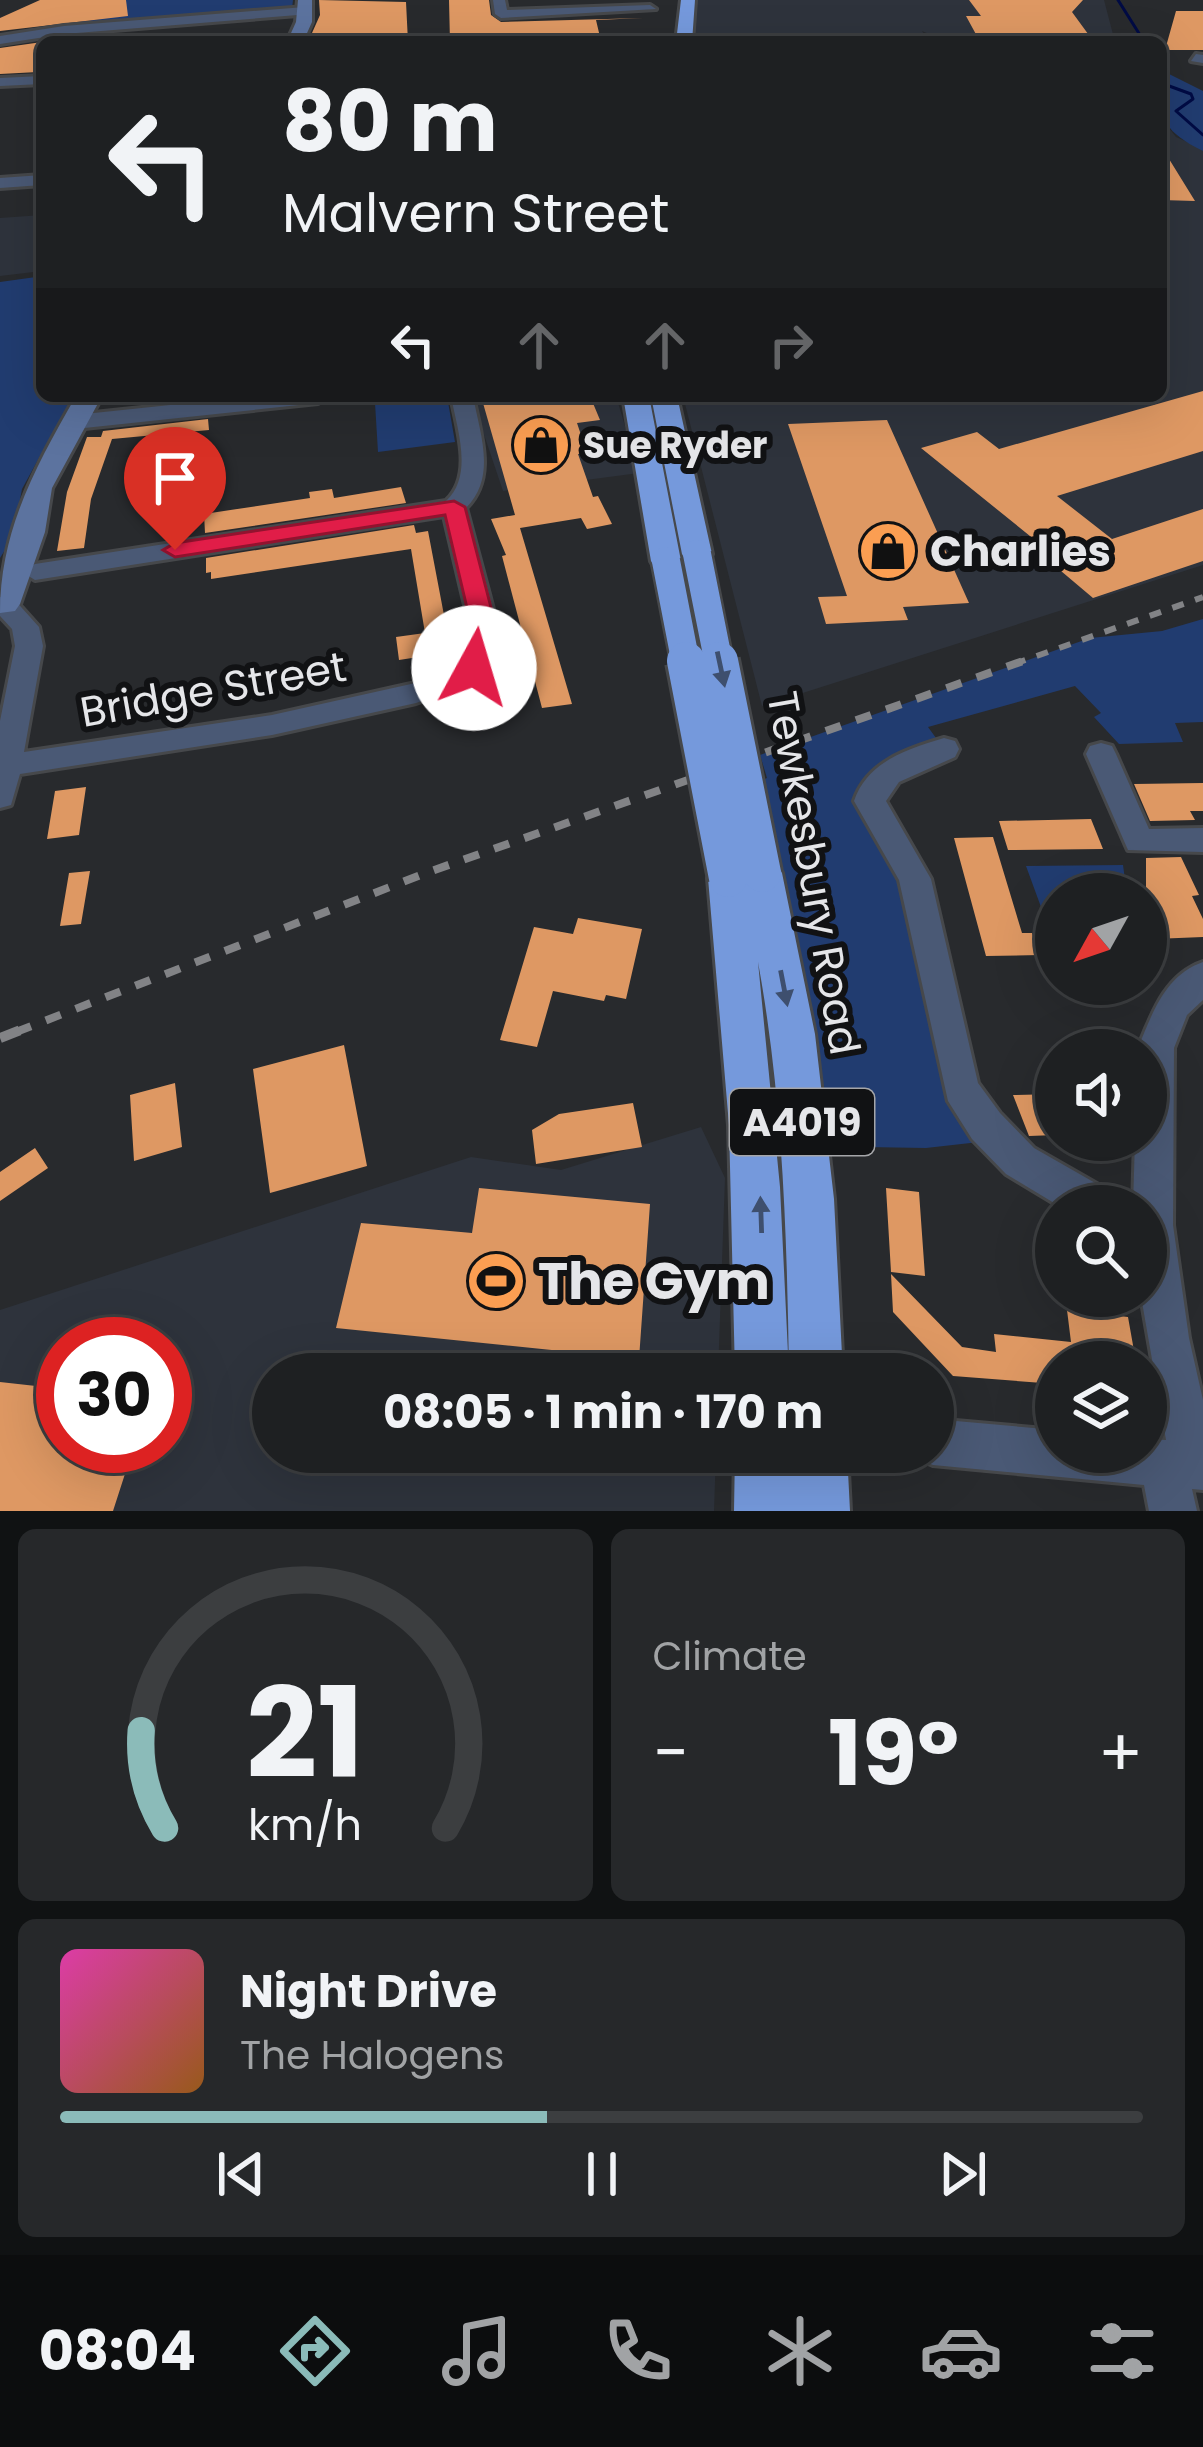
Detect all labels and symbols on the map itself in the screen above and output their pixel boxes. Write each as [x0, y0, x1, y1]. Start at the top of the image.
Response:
shop icon: Sue Ryder [510, 414, 572, 476]
place label: Sue Ryder [583, 420, 767, 471]
pin [124, 427, 226, 550]
shop icon: Charlies [857, 520, 919, 582]
place label: Charlies [930, 522, 1111, 581]
position arrow [411, 605, 537, 731]
street label: Bridge Street [76, 637, 351, 742]
one-way arrow [712, 650, 731, 688]
street label: Tewkesbury Road [753, 687, 874, 1059]
north arrow [1035, 873, 1167, 1005]
one-way arrow [775, 970, 794, 1007]
road number: A4019 [730, 1089, 874, 1155]
one-way arrow [751, 1195, 770, 1233]
place label: The Gym [538, 1245, 770, 1317]
sports icon: The Gym [465, 1250, 527, 1312]
speed limit sign: 30 [36, 1317, 192, 1473]

